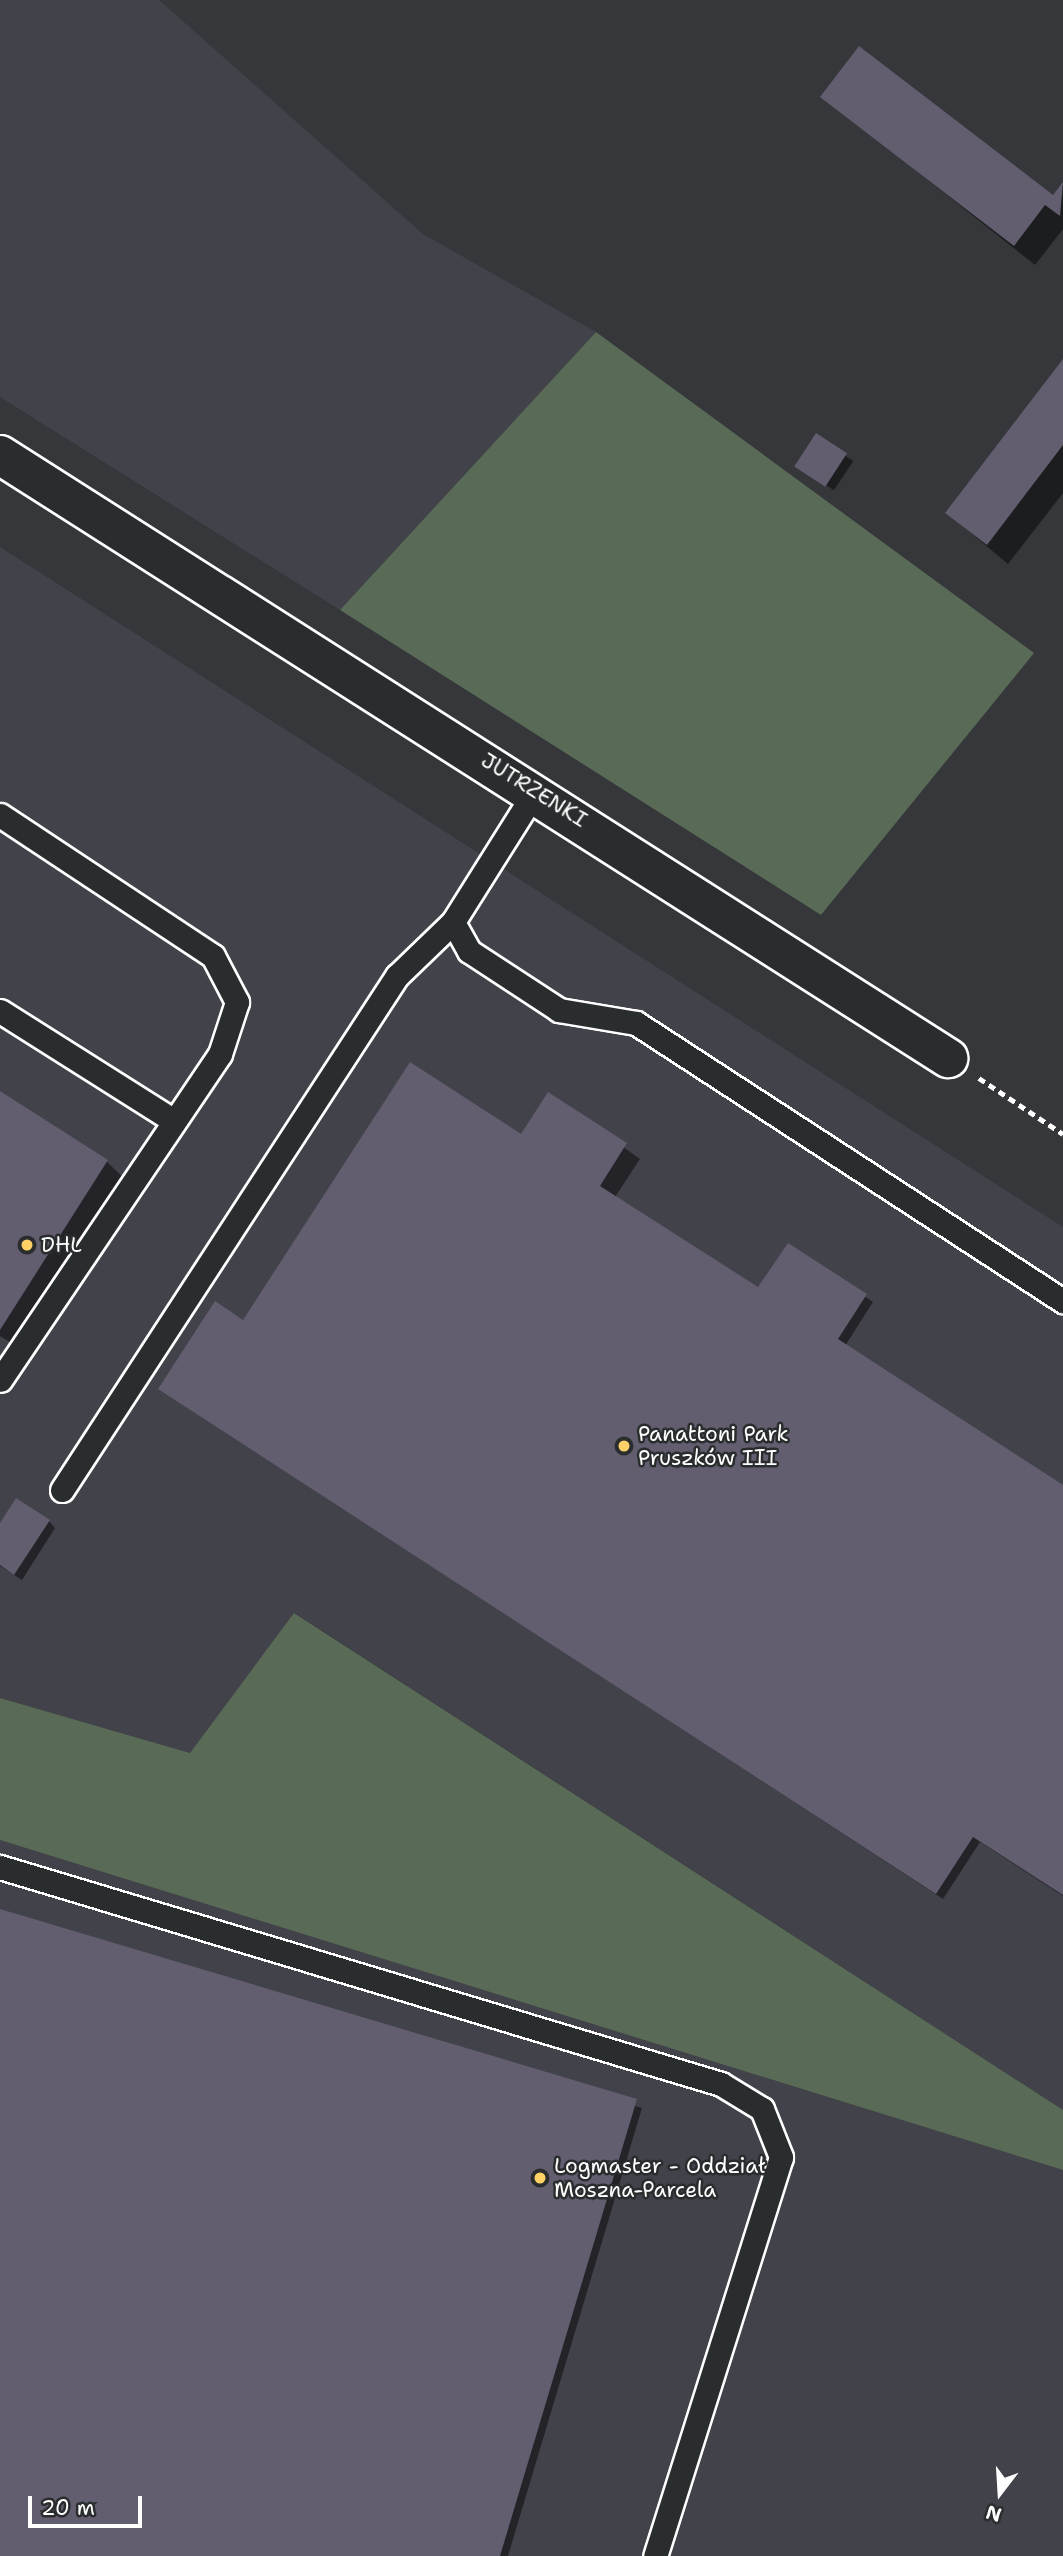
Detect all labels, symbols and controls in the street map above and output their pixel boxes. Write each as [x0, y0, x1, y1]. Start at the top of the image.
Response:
street label: JUTRZENKI [476, 748, 592, 832]
place label: DHL [41, 1232, 82, 1258]
marker: DHL [19, 1237, 35, 1253]
place label: Panattoni Park Pruszków III [638, 1421, 789, 1471]
marker: Panattoni Park Pruszków III [616, 1438, 632, 1454]
place label: Logmaster - Oddział Moszna-Parcela [554, 2153, 766, 2203]
marker: Logmaster - Oddział Moszna-Parcela [532, 2170, 548, 2186]
north arrow [965, 2458, 1035, 2528]
scale bar [32, 2482, 145, 2526]
text: 20 m [41, 2494, 95, 2522]
text: N [983, 2499, 1005, 2528]

